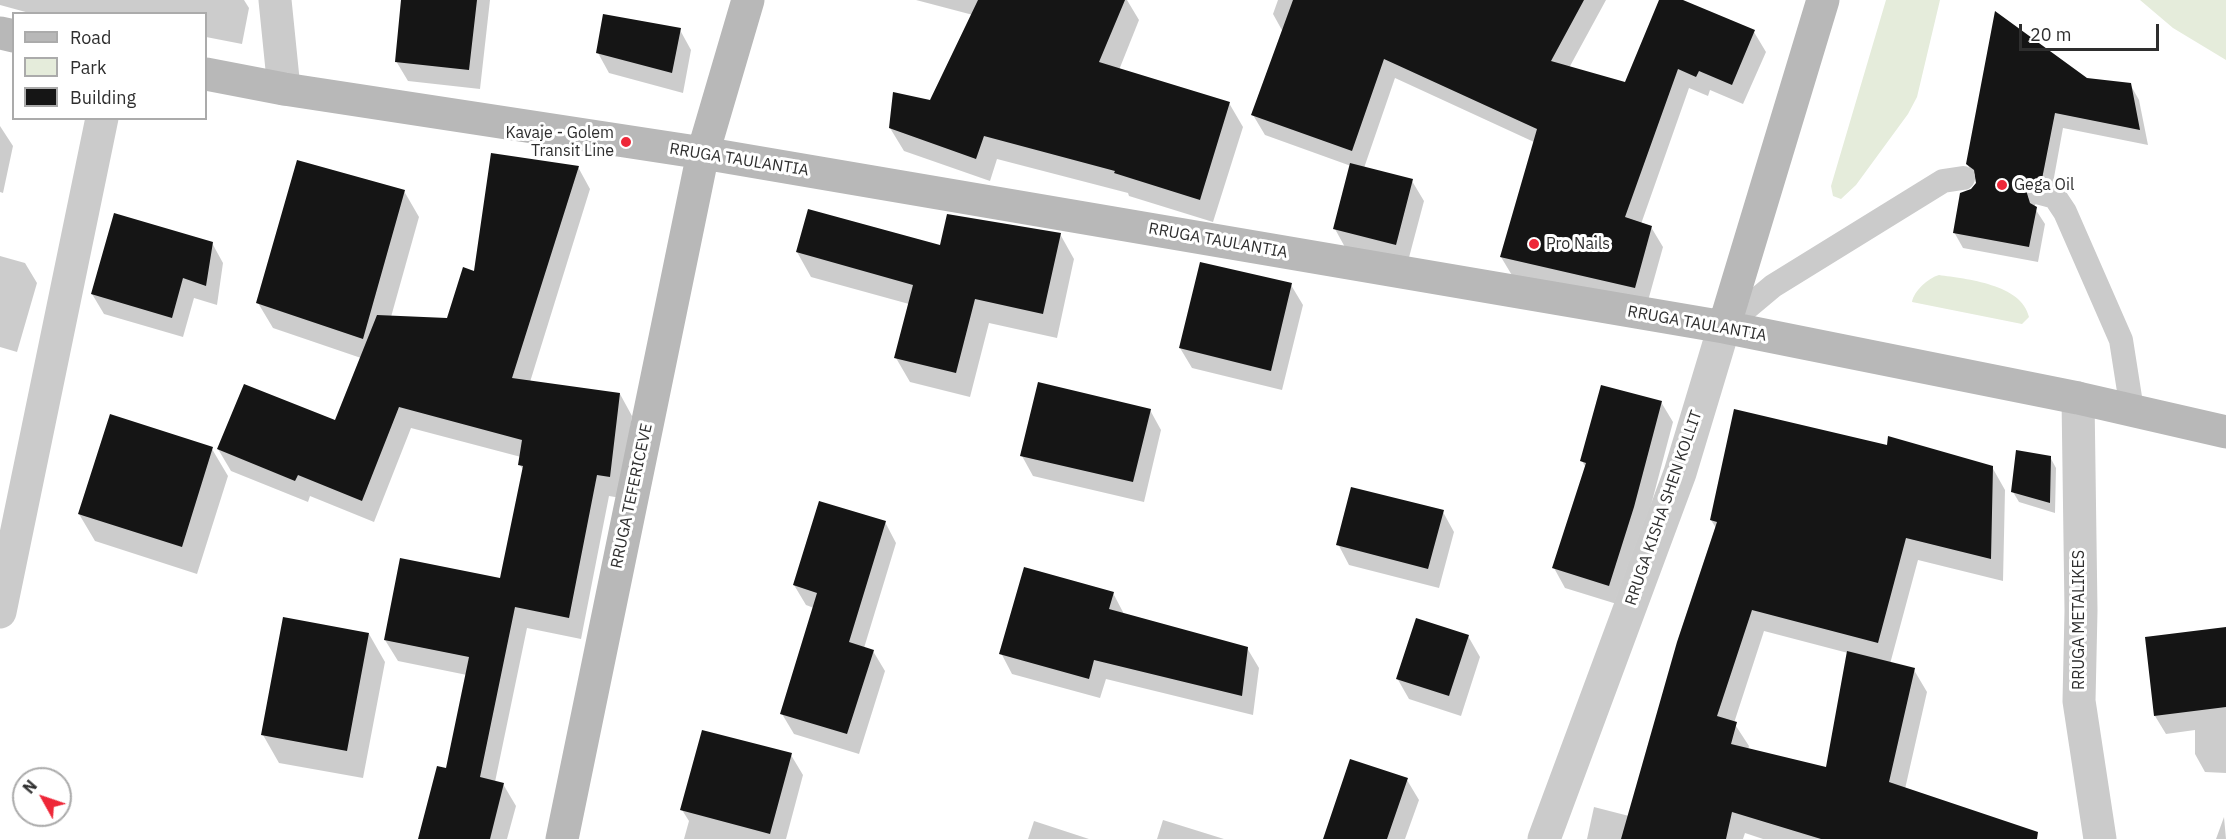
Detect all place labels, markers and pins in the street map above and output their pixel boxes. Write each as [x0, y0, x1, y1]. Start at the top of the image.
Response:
place label: Kavaje - Golem Transit Line [506, 123, 614, 161]
marker: Kavaje - Golem Transit Line [619, 135, 633, 149]
place label: Gega Oil [2014, 175, 2074, 195]
marker: Gega Oil [1995, 178, 2009, 192]
place label: Pro Nails [1546, 234, 1610, 254]
marker: Pro Nails [1527, 237, 1541, 251]

